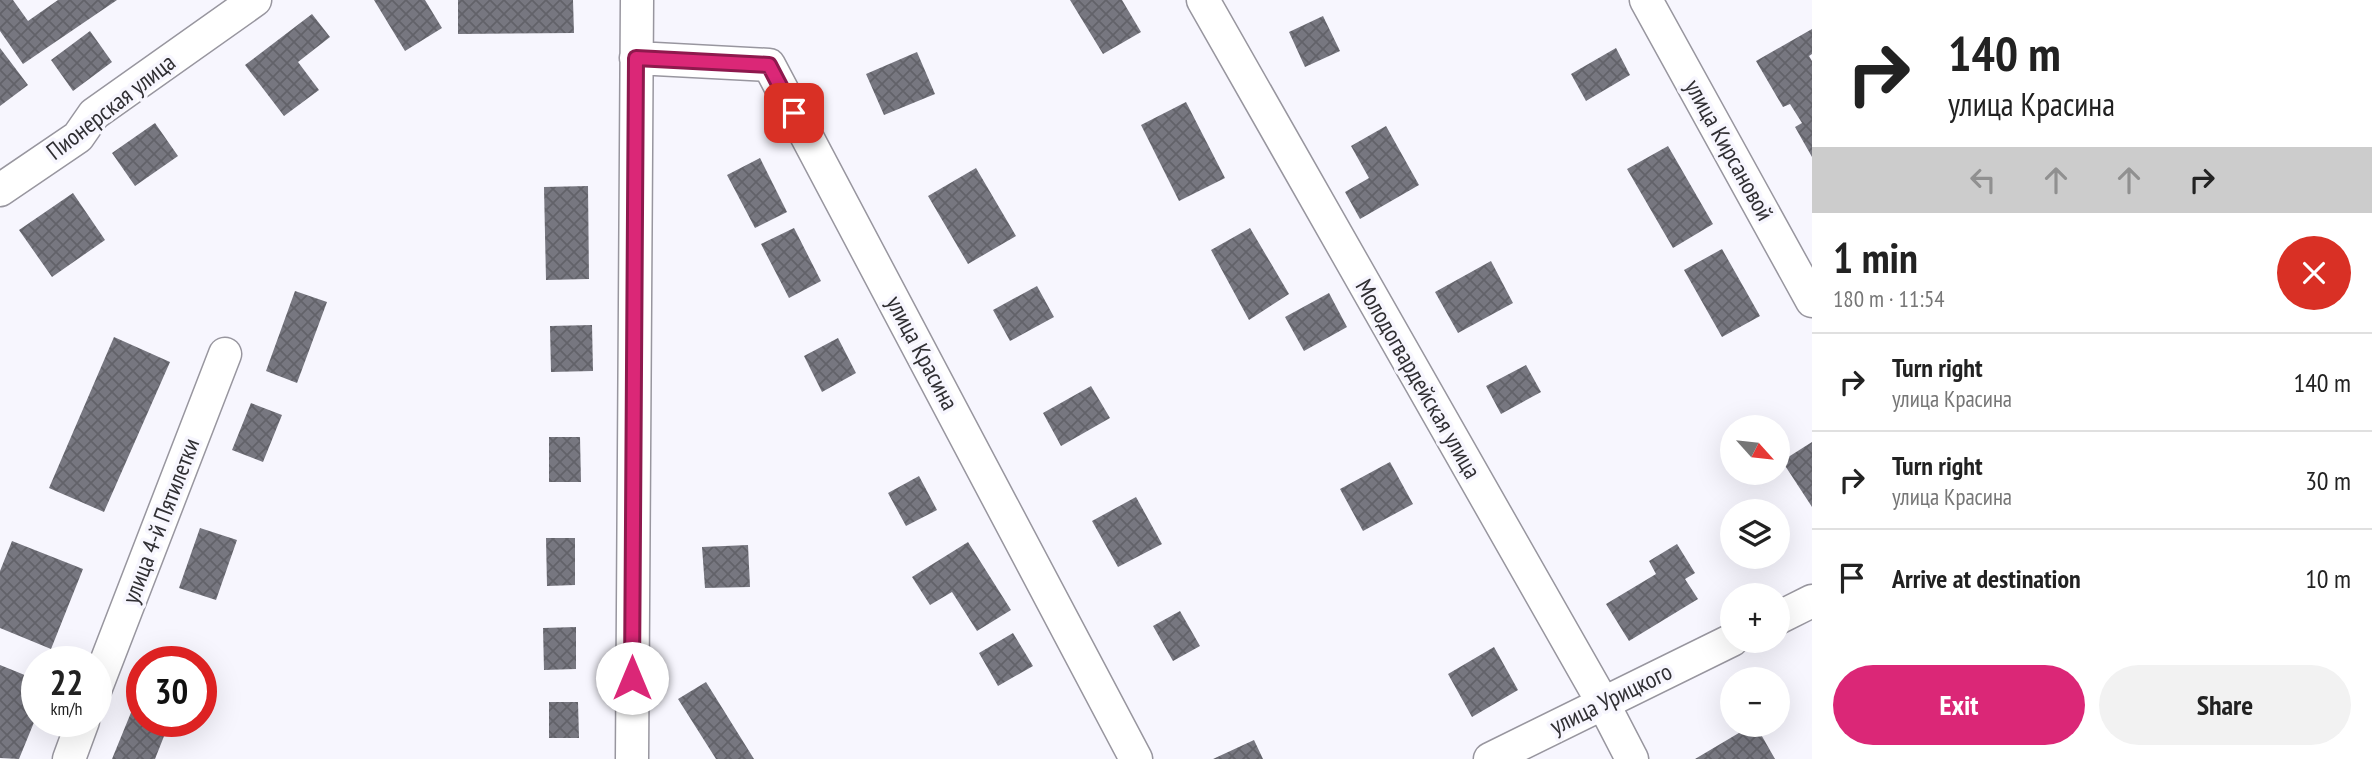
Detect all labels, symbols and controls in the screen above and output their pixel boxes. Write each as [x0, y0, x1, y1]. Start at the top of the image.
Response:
text: 140 m [1948, 21, 2061, 85]
icon: right [1833, 28, 1924, 119]
street label: Пионерская улица [40, 47, 181, 167]
street label: улица Кирсановой [1678, 74, 1781, 226]
pin [764, 83, 824, 143]
text: улица Красина [1948, 83, 2115, 125]
icon: arrive [775, 94, 813, 132]
icon: left [1964, 161, 2002, 199]
icon: ahead [2037, 161, 2075, 199]
icon: ahead [2110, 161, 2148, 199]
icon: right [2183, 161, 2221, 199]
text: 1 min [1833, 230, 1918, 285]
button: close [2277, 236, 2351, 310]
street label: Молодогвардейская улица [1349, 273, 1488, 484]
text: 180 m · 11:54 [1833, 284, 1945, 313]
street label: улица Красина [879, 290, 966, 415]
text: Turn right [1892, 351, 1983, 384]
icon: right [1833, 363, 1871, 401]
text: 140 m [2293, 366, 2351, 399]
text: улица Красина [1892, 384, 2012, 413]
north arrow [1720, 415, 1790, 485]
map controls [1720, 415, 1790, 737]
street label: улица 4-й Пятилетки [115, 434, 206, 608]
text: Turn right [1892, 449, 1983, 482]
icon: right [1833, 461, 1871, 499]
text: 30 m [2305, 464, 2351, 497]
text: улица Красина [1892, 482, 2012, 511]
button: layers [1720, 499, 1790, 569]
icon: arrive [1833, 559, 1871, 597]
text: Arrive at destination [1892, 562, 2081, 595]
text: 10 m [2305, 562, 2351, 595]
button: + [1720, 583, 1790, 653]
position arrow [595, 641, 669, 715]
speed limit sign: 30 [126, 646, 217, 737]
street label: улица Урицкого [1545, 656, 1677, 741]
text: 22 [50, 659, 83, 705]
button: Exit [1833, 665, 2085, 745]
button: Share [2099, 665, 2351, 745]
button: − [1720, 667, 1790, 737]
text: km/h [51, 697, 82, 720]

